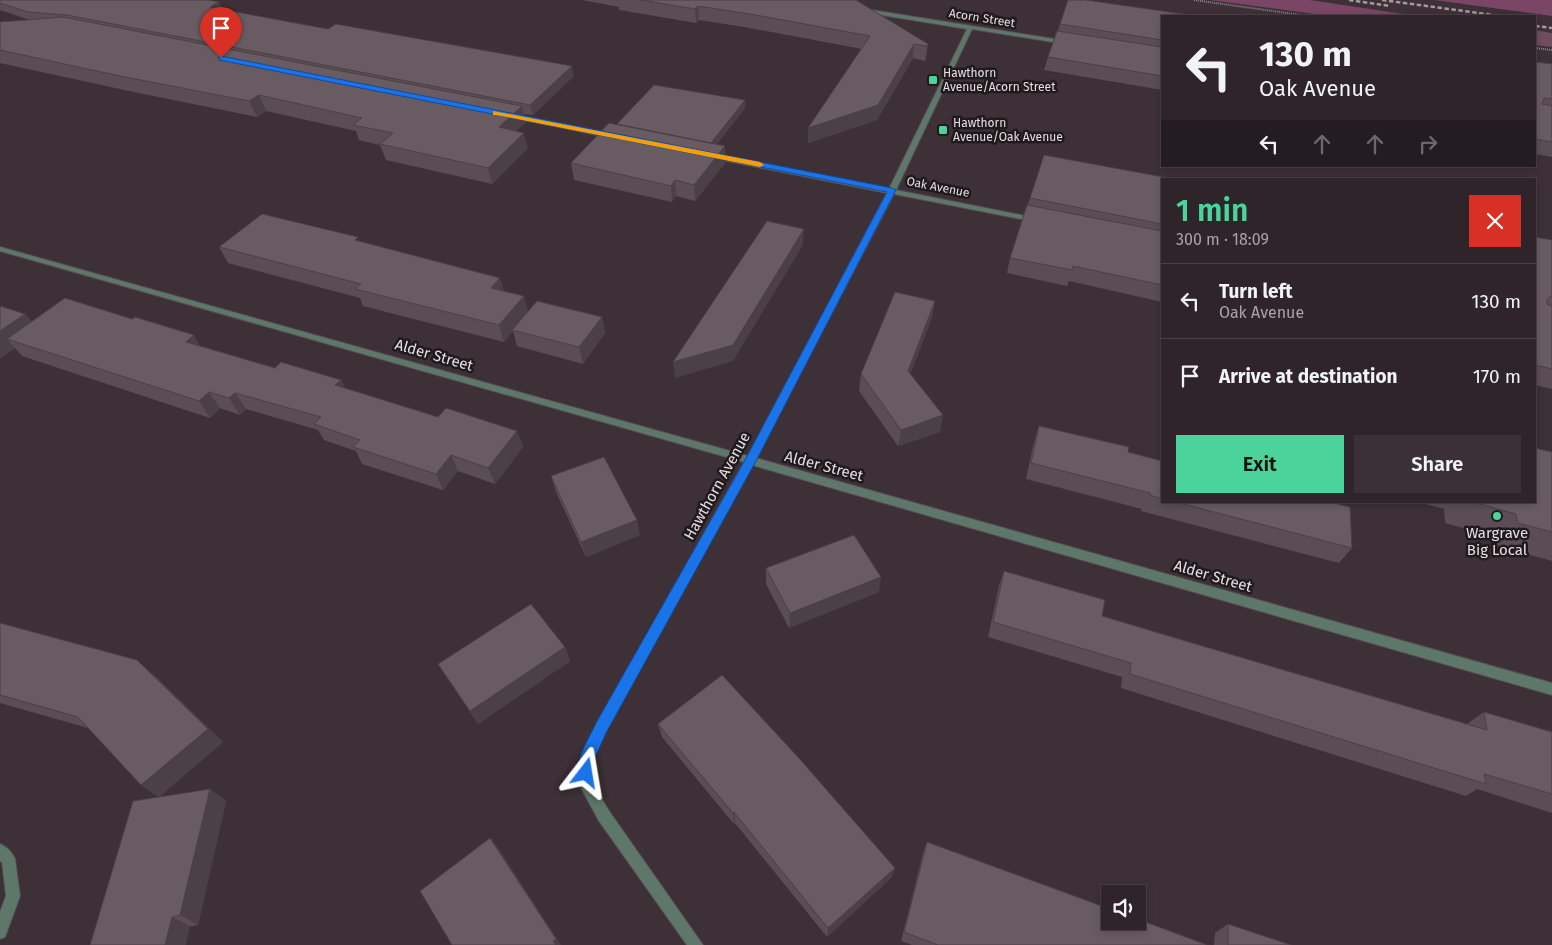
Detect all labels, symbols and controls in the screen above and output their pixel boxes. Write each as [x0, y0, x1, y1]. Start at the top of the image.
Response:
street label: Acorn Street [948, 6, 1017, 30]
pin [200, 7, 242, 58]
icon: arrive [207, 14, 235, 42]
text: 130 m [1259, 33, 1352, 75]
icon: left [1176, 35, 1241, 100]
place label: Hawthorn Avenue/Acorn Street [943, 66, 1056, 94]
marker: Hawthorn Avenue/Acorn Street [927, 74, 939, 86]
text: Oak Avenue [1259, 75, 1376, 102]
place label: Hawthorn Avenue/Oak Avenue [953, 116, 1063, 144]
marker: Hawthorn Avenue/Oak Avenue [937, 124, 949, 136]
icon: left [1255, 130, 1283, 158]
icon: ahead [1308, 130, 1336, 158]
icon: ahead [1361, 130, 1389, 158]
icon: right [1414, 130, 1442, 158]
street label: Oak Avenue [905, 174, 971, 200]
text: 1 min [1176, 193, 1248, 229]
button: close [1469, 195, 1521, 247]
text: 300 m · 18:09 [1176, 230, 1269, 249]
text: Turn left [1219, 280, 1293, 303]
icon: left [1176, 287, 1204, 315]
text: 130 m [1471, 290, 1521, 313]
text: Oak Avenue [1219, 303, 1304, 322]
street label: Alder Street [393, 335, 476, 375]
icon: arrive [1176, 362, 1204, 390]
text: Arrive at destination [1219, 365, 1398, 388]
text: 170 m [1473, 365, 1521, 388]
street label: Hawthorn Avenue [680, 429, 754, 543]
button: Exit [1176, 435, 1344, 493]
button: Share [1354, 435, 1521, 493]
street label: Alder Street [783, 447, 866, 485]
marker: Wargrave Big Local [1491, 510, 1503, 522]
place label: Wargrave Big Local [1466, 524, 1528, 559]
street label: Alder Street [1172, 556, 1255, 596]
position arrow [559, 746, 611, 798]
map controls [1101, 885, 1146, 930]
button: sound [1101, 885, 1146, 930]

